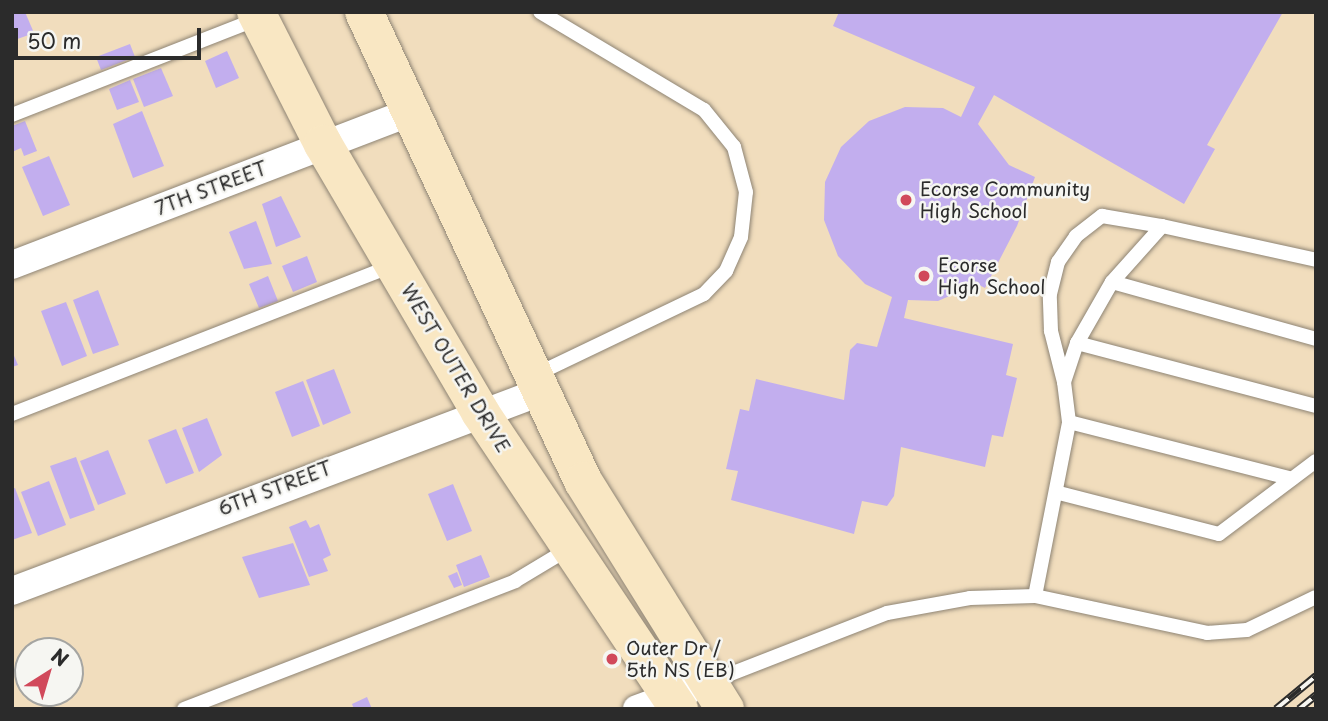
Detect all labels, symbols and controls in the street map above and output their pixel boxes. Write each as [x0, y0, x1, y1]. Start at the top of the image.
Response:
scale bar [18, 14, 205, 58]
text: 50 m [27, 24, 81, 56]
street label: 7TH STREET [151, 156, 271, 220]
place label: Ecorse Community High School [920, 178, 1091, 222]
marker: Ecorse Community High School [898, 192, 914, 208]
place label: Ecorse High School [938, 254, 1046, 298]
marker: Ecorse High School [916, 268, 932, 284]
street label: WEST OUTER DRIVE [396, 279, 516, 457]
street label: 6TH STREET [214, 456, 336, 520]
north arrow [14, 637, 84, 707]
place label: Outer Dr / 5th NS (EB) [626, 637, 736, 681]
text: N [46, 641, 75, 673]
marker: Outer Dr / 5th NS (EB) [604, 651, 620, 667]

